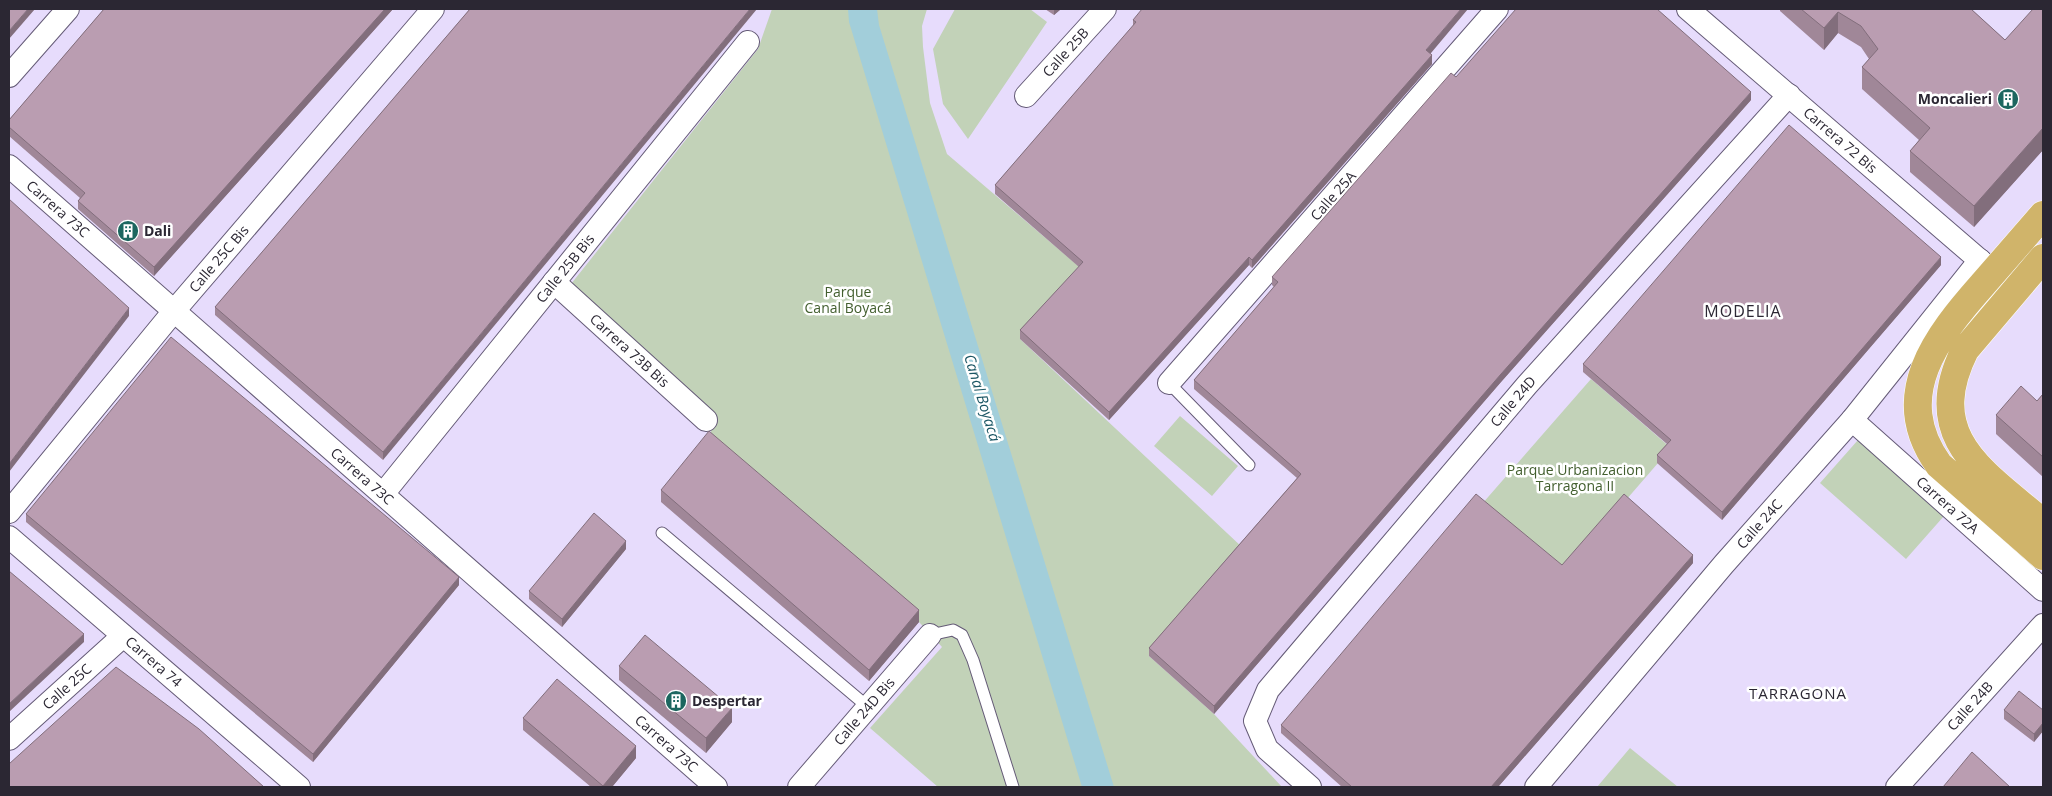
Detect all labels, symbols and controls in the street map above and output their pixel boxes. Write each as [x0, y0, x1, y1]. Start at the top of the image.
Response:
street label: Calle 25B [1038, 23, 1093, 81]
building icon: Moncalieri [1996, 87, 2020, 111]
place label: Moncalieri [1918, 89, 1992, 108]
street label: Carrera 72 Bis [1800, 103, 1882, 177]
street label: Calle 25A [1306, 166, 1360, 224]
street label: Carrera 73C [23, 176, 94, 241]
building icon: Dali [116, 219, 140, 243]
street label: Calle 25C Bis [184, 220, 253, 296]
place label: Dali [144, 221, 171, 240]
street label: Calle 25B Bis [531, 229, 599, 306]
park label: Parque Canal Boyacá [805, 282, 891, 317]
district label: MODELIA [1704, 300, 1782, 322]
street label: Carrera 73B Bis [586, 309, 674, 391]
water label: Canal Boyacá [960, 352, 1006, 444]
street label: Calle 24D [1486, 372, 1540, 431]
street label: Carrera 73C [327, 443, 398, 509]
park label: Parque Urbanizacion Tarragona II [1507, 460, 1643, 495]
street label: Carrera 72A [1912, 472, 1983, 538]
street label: Calle 24C [1732, 495, 1786, 553]
street label: Carrera 74 [122, 632, 186, 691]
street label: Calle 25C [38, 659, 95, 714]
street label: Calle 24D Bis [829, 673, 899, 749]
street label: Calle 24B [1942, 677, 1997, 734]
district label: TARRAGONA [1749, 683, 1847, 703]
building icon: Despertar [664, 689, 688, 713]
place label: Despertar [692, 691, 763, 710]
street label: Carrera 73C [631, 710, 702, 776]

